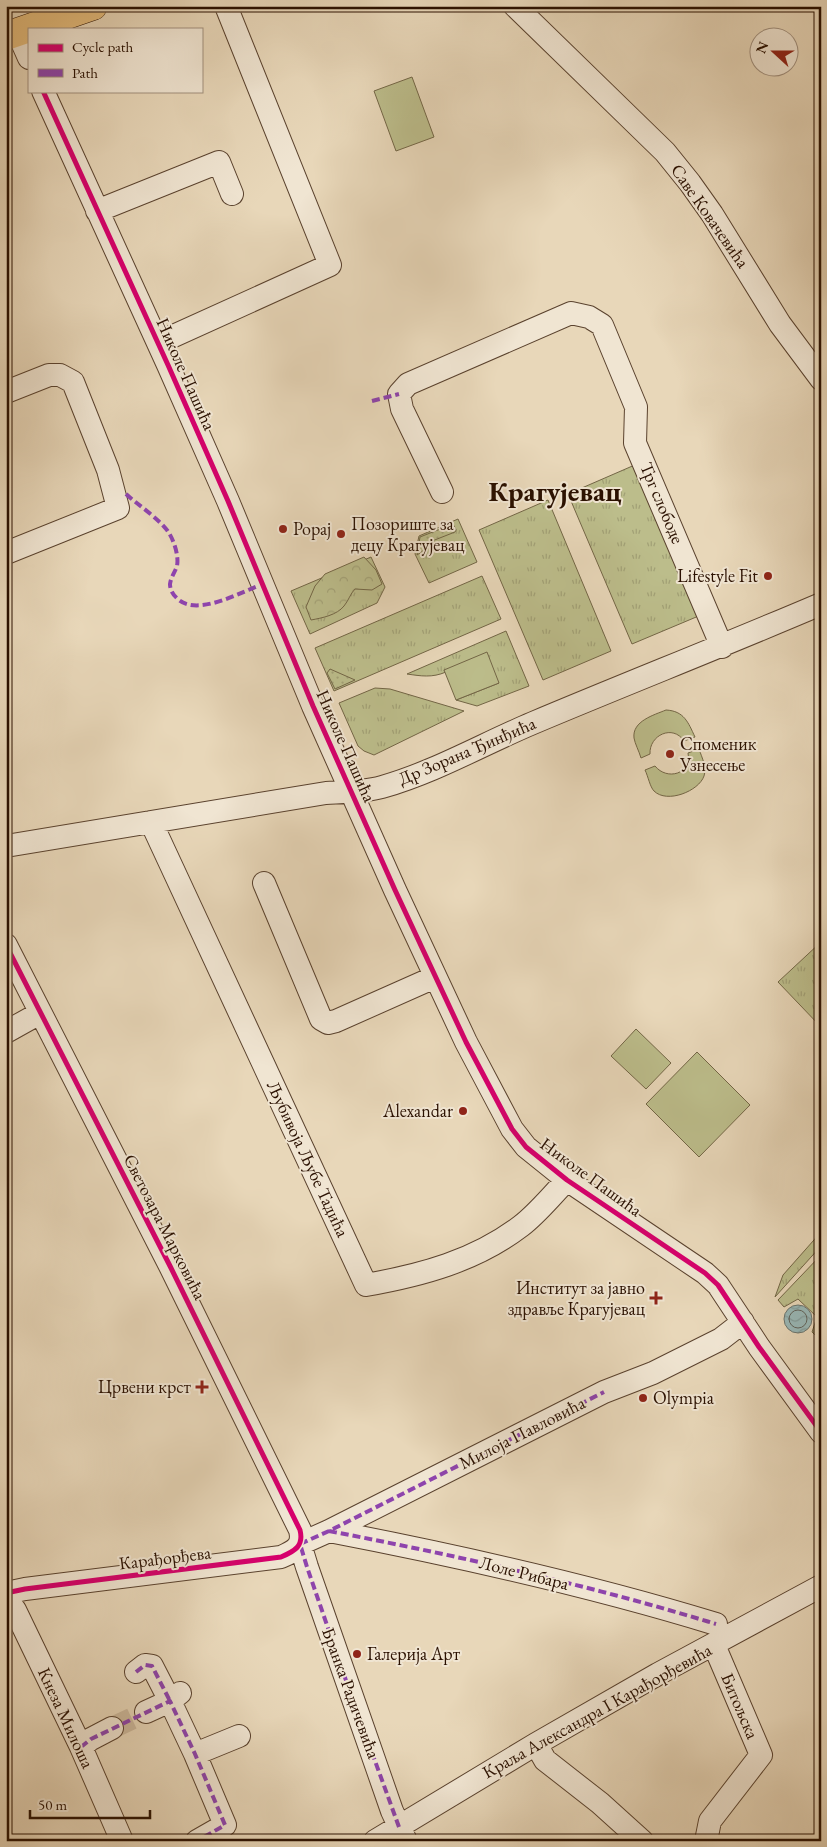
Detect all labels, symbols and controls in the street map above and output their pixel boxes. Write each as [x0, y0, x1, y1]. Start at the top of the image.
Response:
legend [28, 28, 202, 92]
north arrow [750, 28, 800, 78]
text: Cycle path [72, 37, 134, 56]
text: N [751, 38, 773, 56]
text: Path [72, 63, 98, 82]
street label: Саве Ковачевића [666, 159, 755, 273]
street label: Николе Пашића [151, 314, 222, 434]
street label: Трг слободе [635, 459, 690, 547]
district label: Крагујевац [488, 473, 622, 509]
place label: Позориште за децу Крагујевац [351, 512, 465, 556]
place label: Popaj [293, 517, 331, 540]
marker: Popaj [277, 523, 289, 535]
marker: Позориште за децу Крагујевац [335, 528, 347, 540]
place label: Lifestyle Fit [677, 564, 758, 587]
marker: Lifestyle Fit [762, 570, 774, 582]
street label: Николе Пашића [311, 686, 382, 806]
street label: Др Зорана Ђинђића [395, 711, 540, 790]
place label: Споменик Узнесење [679, 732, 757, 776]
marker: Споменик Узнесење [664, 748, 676, 760]
street label: Љубивоја Љубе Тадића [262, 1077, 355, 1241]
place label: Alexandar [382, 1099, 453, 1122]
marker: Alexandar [457, 1105, 469, 1117]
street label: Николе Пашића [536, 1132, 648, 1222]
street label: Светозара Марковића [119, 1150, 212, 1304]
place label: Институт за јавно здравље Крагујевац [507, 1276, 646, 1320]
marker: Институт за јавно здравље Крагујевац [649, 1291, 663, 1305]
place label: Црвени крст [98, 1375, 192, 1398]
marker: Црвени крст [195, 1380, 209, 1394]
place label: Olympia [653, 1386, 715, 1409]
street label: Милоја Павловића [455, 1390, 590, 1474]
marker: Olympia [637, 1392, 649, 1404]
street label: Карађорђева [118, 1540, 213, 1575]
street label: Лоле Рибара [477, 1550, 572, 1595]
street label: Бранка Радичевића [317, 1624, 386, 1762]
street label: Краља Александра I Карађорђевића [478, 1637, 716, 1783]
place label: Галерија Арт [367, 1642, 461, 1665]
marker: Галерија Арт [351, 1648, 363, 1660]
street label: Кнеза Милоша [33, 1664, 100, 1773]
street label: Битољска [716, 1669, 765, 1743]
scale bar [30, 1787, 150, 1819]
text: 50 m [38, 1795, 67, 1814]

